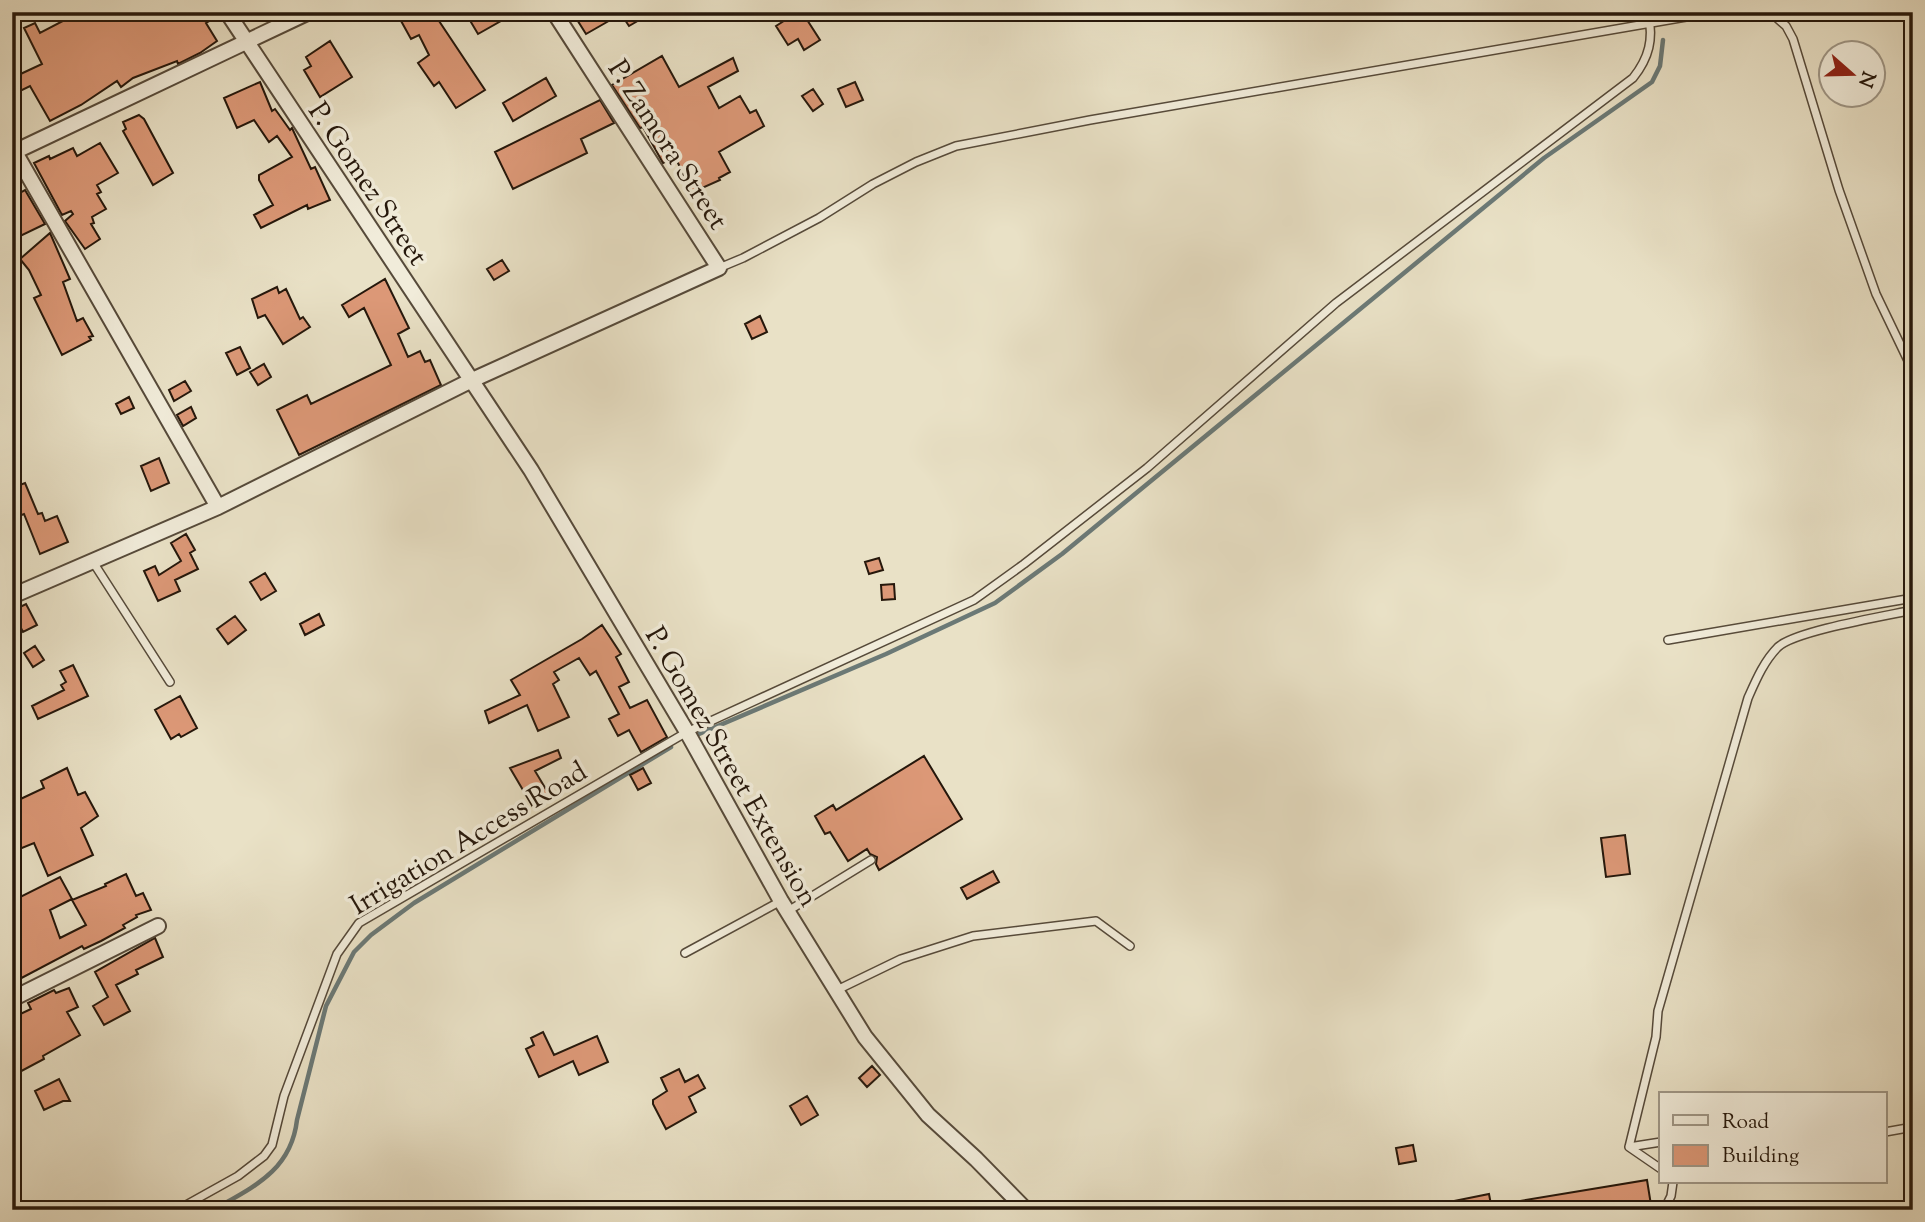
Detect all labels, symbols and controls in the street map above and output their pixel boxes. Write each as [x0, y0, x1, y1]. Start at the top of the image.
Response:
north arrow [1816, 38, 1886, 108]
street label: P. Zamora Street [597, 53, 737, 239]
text: N [1850, 67, 1881, 91]
street label: P. Gomez Street [297, 95, 436, 275]
street label: P. Gomez Street Extension [634, 620, 827, 915]
street label: Irrigation Access Road [343, 753, 596, 926]
legend [1659, 1092, 1886, 1184]
text: Road [1722, 1108, 1769, 1138]
text: Building [1722, 1142, 1799, 1172]

